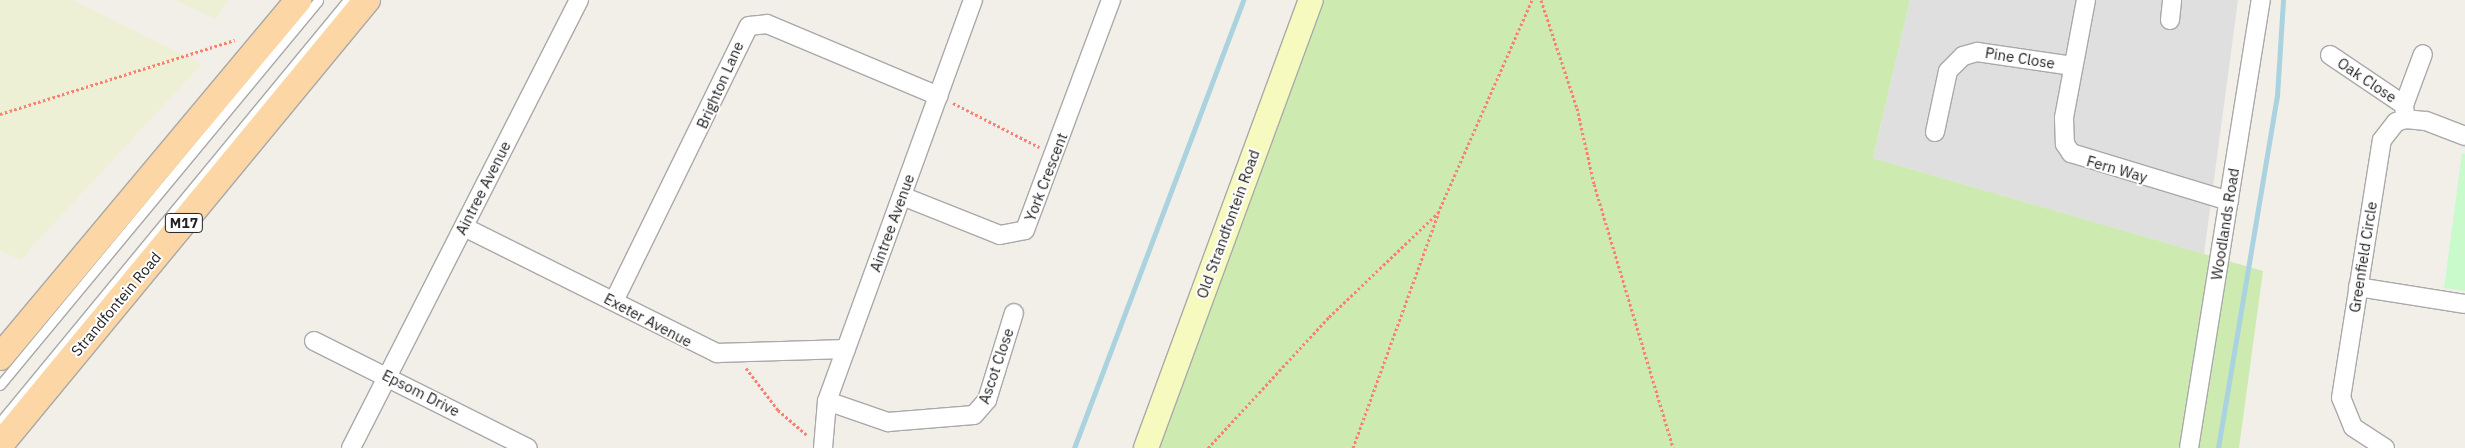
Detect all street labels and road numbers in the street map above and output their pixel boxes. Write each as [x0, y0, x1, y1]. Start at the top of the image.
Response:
street label: Brighton Lane [693, 39, 747, 131]
street label: Pine Close [1984, 44, 2056, 72]
street label: Oak Close [2334, 54, 2400, 106]
street label: York Crescent [1021, 130, 1071, 224]
street label: Aintree Avenue [452, 138, 514, 238]
street label: Old Strandfontein Road [1193, 147, 1263, 301]
street label: Fern Way [2085, 152, 2149, 186]
street label: Woodlands Road [2207, 167, 2243, 281]
street label: Aintree Avenue [866, 172, 918, 274]
street label: Greenfield Circle [2345, 200, 2381, 314]
road number: M17 [164, 212, 204, 234]
street label: Strandfontein Road [67, 248, 165, 360]
street label: Exeter Avenue [601, 289, 695, 351]
street label: Ascot Close [975, 326, 1017, 406]
street label: Epsom Drive [379, 366, 463, 420]

